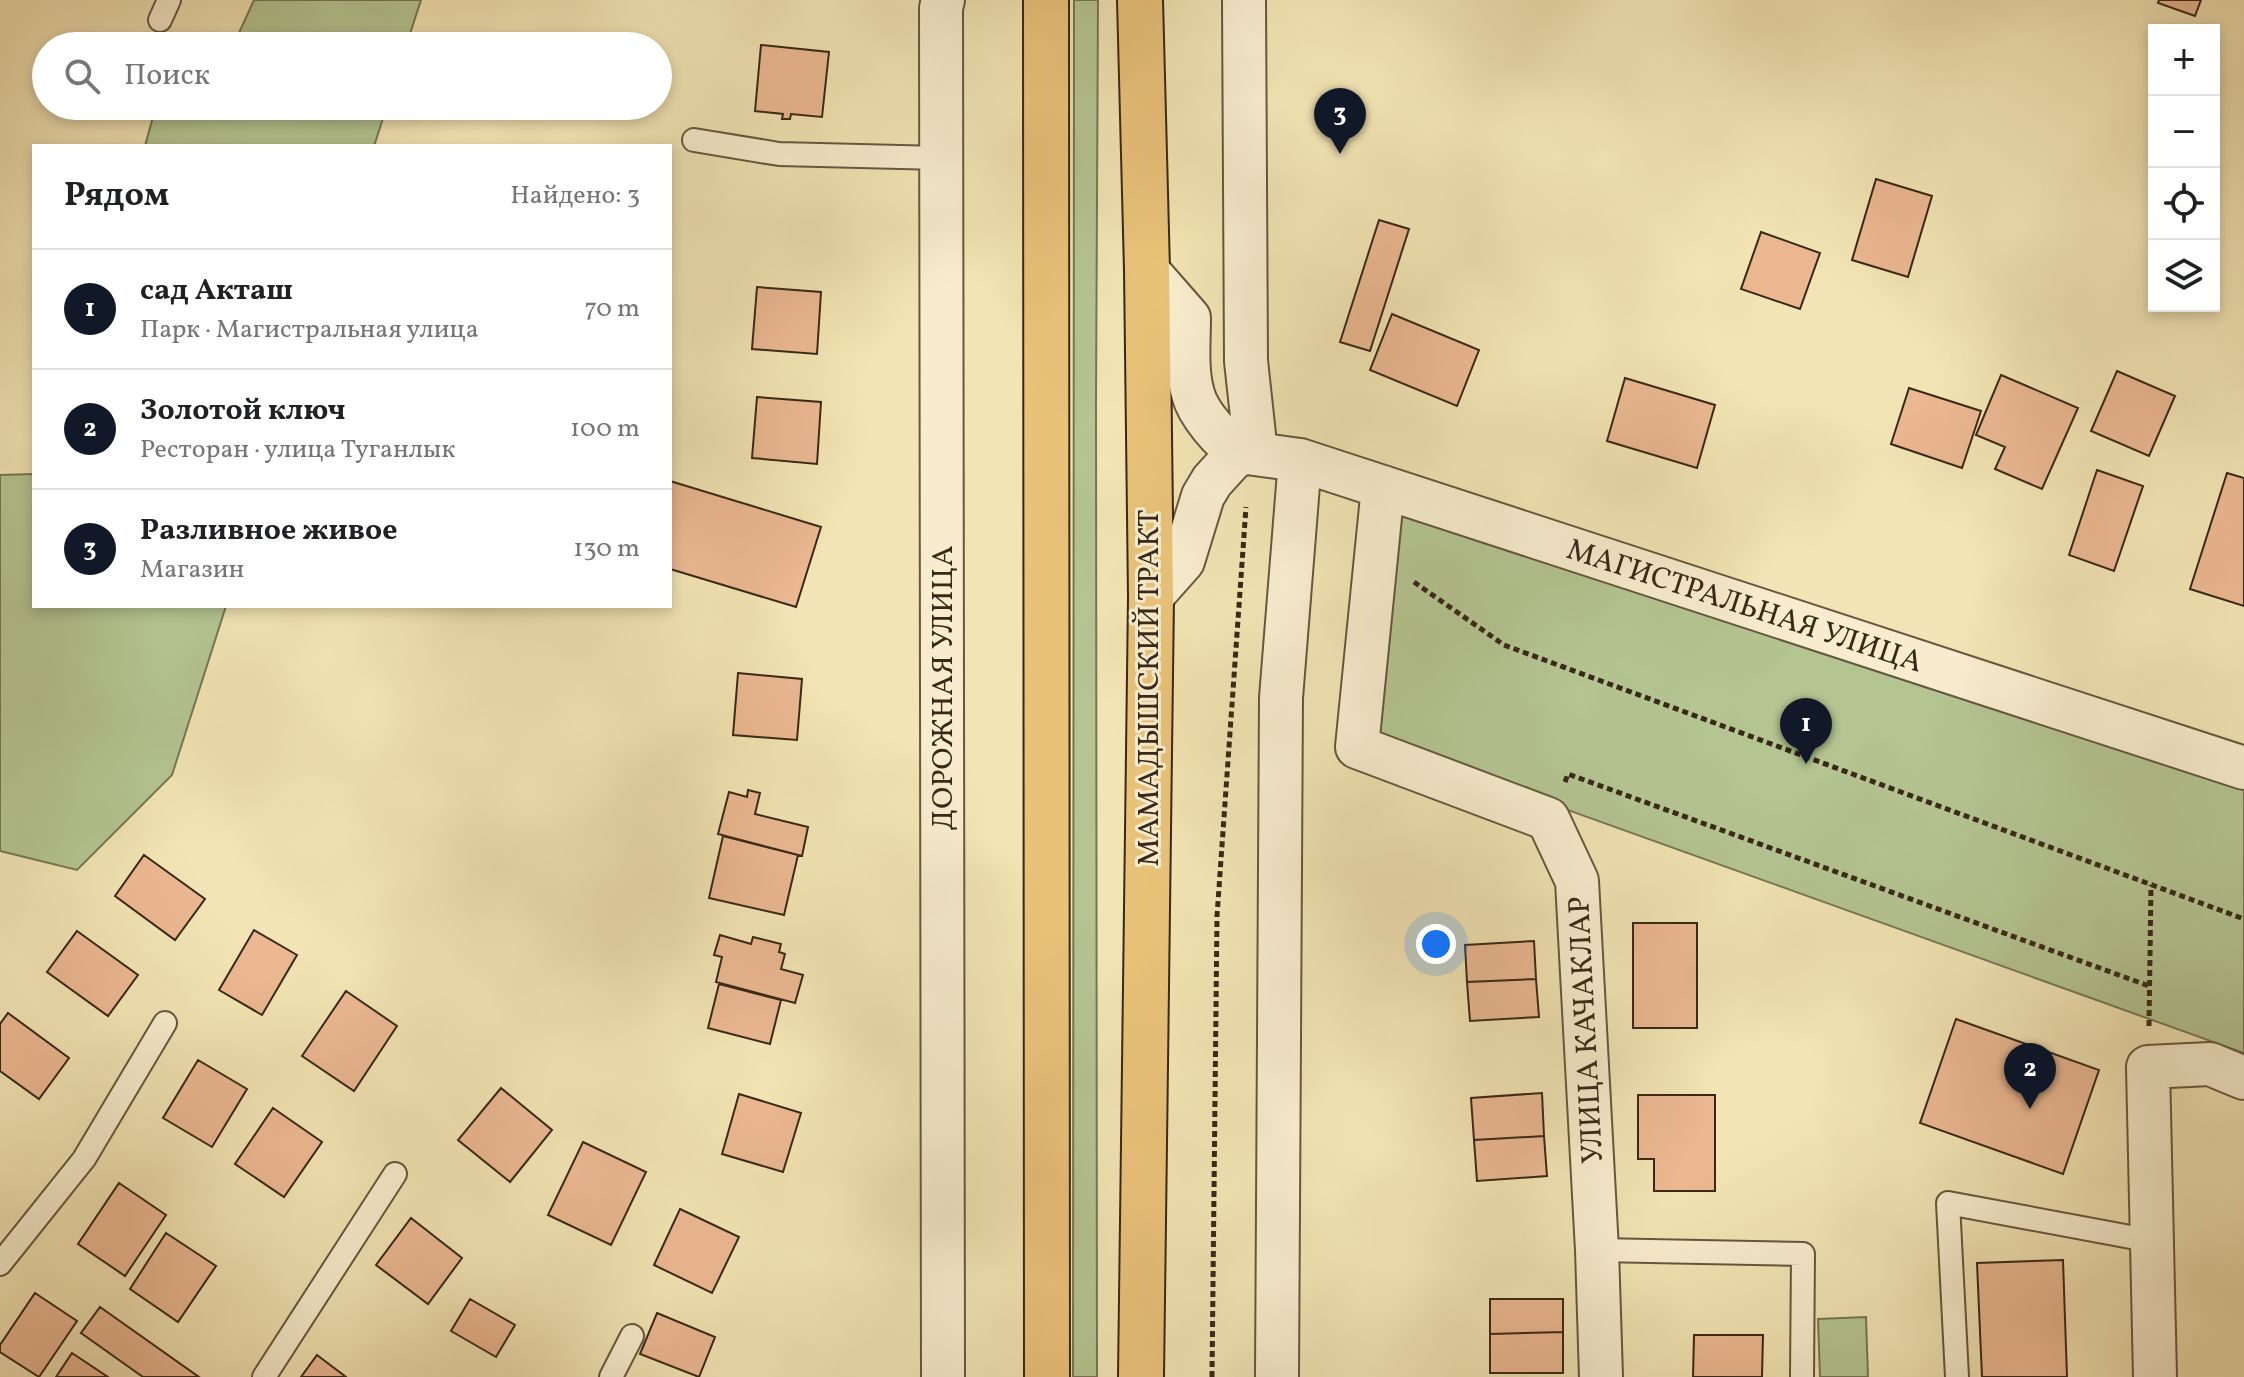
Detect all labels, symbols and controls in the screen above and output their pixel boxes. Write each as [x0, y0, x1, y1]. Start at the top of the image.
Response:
map controls [2148, 24, 2220, 312]
button: + [2148, 24, 2220, 96]
search box [32, 32, 672, 120]
icon: search [60, 54, 104, 98]
text: Поиск [124, 55, 210, 97]
pin: 3 [1314, 88, 1366, 154]
button: − [2148, 96, 2220, 168]
button: locate [2148, 168, 2220, 240]
text: Рядом [64, 173, 169, 220]
text: Найдено: 3 [510, 178, 640, 214]
button: layers [2148, 240, 2220, 312]
text: сад Акташ [140, 270, 293, 312]
text: 1 [85, 291, 95, 327]
text: 70 m [585, 291, 640, 327]
text: Парк · Магистральная улица [140, 312, 479, 348]
text: Золотой ключ [140, 390, 346, 432]
text: 2 [83, 411, 97, 447]
text: 100 m [570, 411, 640, 447]
text: Ресторан · улица Туганлык [140, 432, 455, 468]
street label: МАМАДЫШСКИЙ ТРАКТ [1129, 509, 1171, 867]
text: Разливное живое [140, 510, 398, 552]
street label: МАГИСТРАЛЬНАЯ УЛИЦА [1561, 529, 1928, 684]
text: 3 [83, 531, 97, 567]
text: 130 m [573, 531, 640, 567]
street label: ДОРОЖНАЯ УЛИЦА [923, 546, 965, 831]
text: Магазин [140, 552, 244, 588]
pin: 1 [1780, 698, 1832, 764]
street label: УЛИЦА КАЧАКЛАР [1559, 895, 1615, 1165]
your location [1416, 924, 1456, 964]
pin: 2 [2004, 1043, 2056, 1109]

